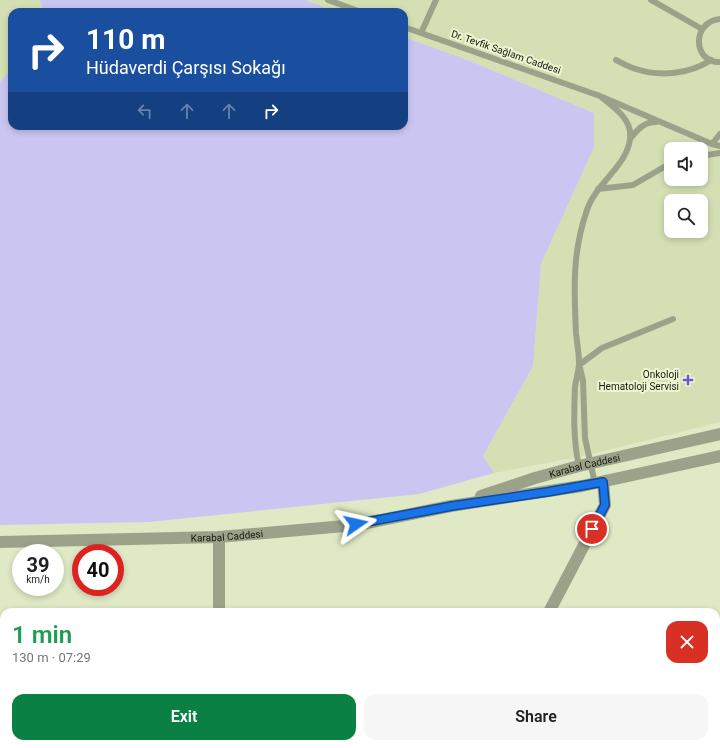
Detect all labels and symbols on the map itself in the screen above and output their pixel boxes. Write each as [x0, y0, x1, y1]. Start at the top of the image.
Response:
street label: Dr. Tevfik Sağlam Caddesi [450, 28, 562, 76]
place label: Onkoloji Hematoloji Servisi [598, 369, 679, 392]
marker: Onkoloji Hematoloji Servisi [682, 374, 694, 386]
street label: Karabal Caddesi [548, 451, 621, 479]
position arrow [335, 503, 377, 545]
pin [575, 512, 609, 546]
street label: Karabal Caddesi [191, 528, 264, 543]
speed limit sign: 40 [72, 544, 124, 596]

